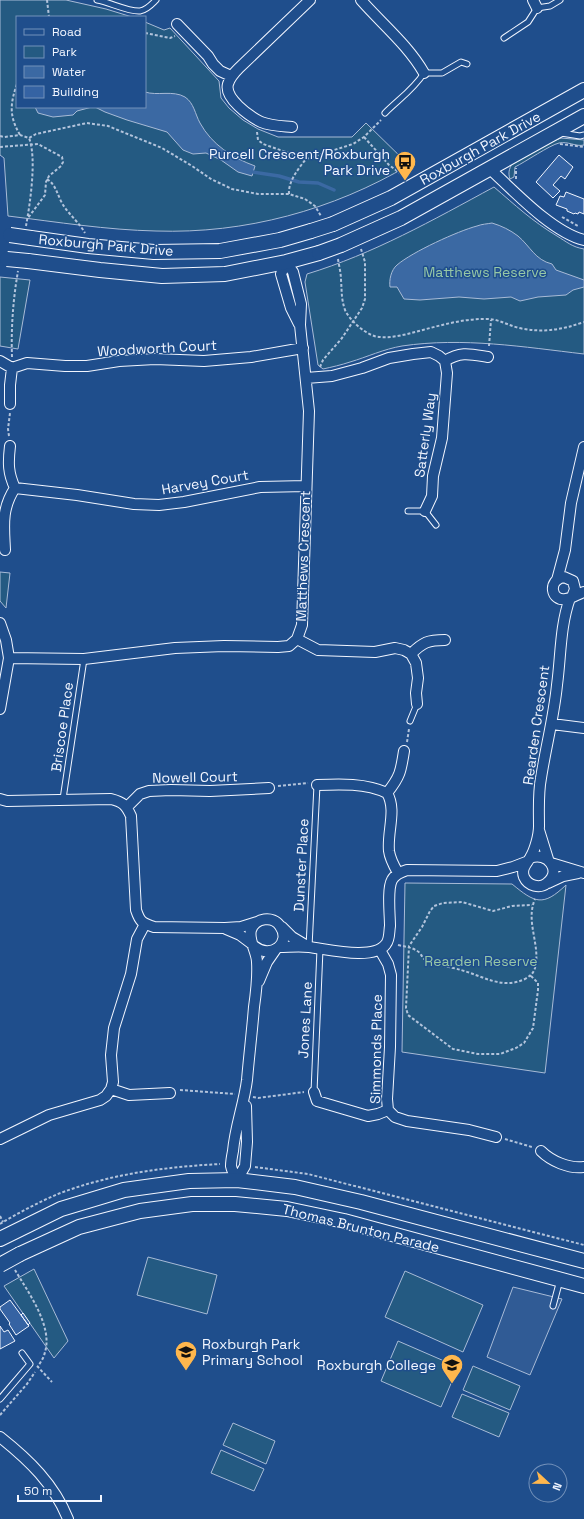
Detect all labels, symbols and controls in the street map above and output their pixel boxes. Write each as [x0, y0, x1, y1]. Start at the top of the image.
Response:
legend [16, 16, 146, 108]
text: Road [52, 24, 81, 40]
text: Park [52, 44, 77, 60]
text: Water [52, 64, 86, 80]
text: Building [52, 84, 99, 100]
street label: Roxburgh Park Drive [416, 107, 544, 189]
place label: Purcell Crescent/Roxburgh Park Drive [209, 145, 390, 179]
bus stop icon: Purcell Crescent/Roxburgh Park Drive [392, 149, 418, 182]
street label: Roxburgh Park Drive [38, 230, 174, 260]
park label: Matthews Reserve [423, 263, 547, 281]
street label: Woodworth Court [97, 336, 217, 360]
street label: Satterly Way [410, 392, 440, 478]
street label: Harvey Court [160, 465, 250, 499]
street label: Matthews Crescent [292, 490, 314, 622]
street label: Rearden Crescent [519, 664, 553, 786]
street label: Briscoe Place [47, 681, 77, 773]
street label: Nowell Court [152, 767, 238, 787]
street label: Dunster Place [290, 818, 312, 912]
park label: Rearden Reserve [424, 952, 538, 970]
street label: Jones Lane [294, 981, 316, 1059]
street label: Simmonds Place [366, 994, 386, 1104]
street label: Thomas Brunton Parade [280, 1200, 442, 1256]
place label: Roxburgh Park Primary School [202, 1335, 303, 1369]
school or university icon: Roxburgh Park Primary School [173, 1339, 199, 1372]
school or university icon: Roxburgh College [439, 1352, 465, 1385]
place label: Roxburgh College [317, 1356, 436, 1374]
north arrow [528, 1463, 568, 1503]
scale bar [18, 1477, 101, 1503]
text: N [549, 1481, 565, 1493]
text: 50 m [24, 1483, 52, 1499]

